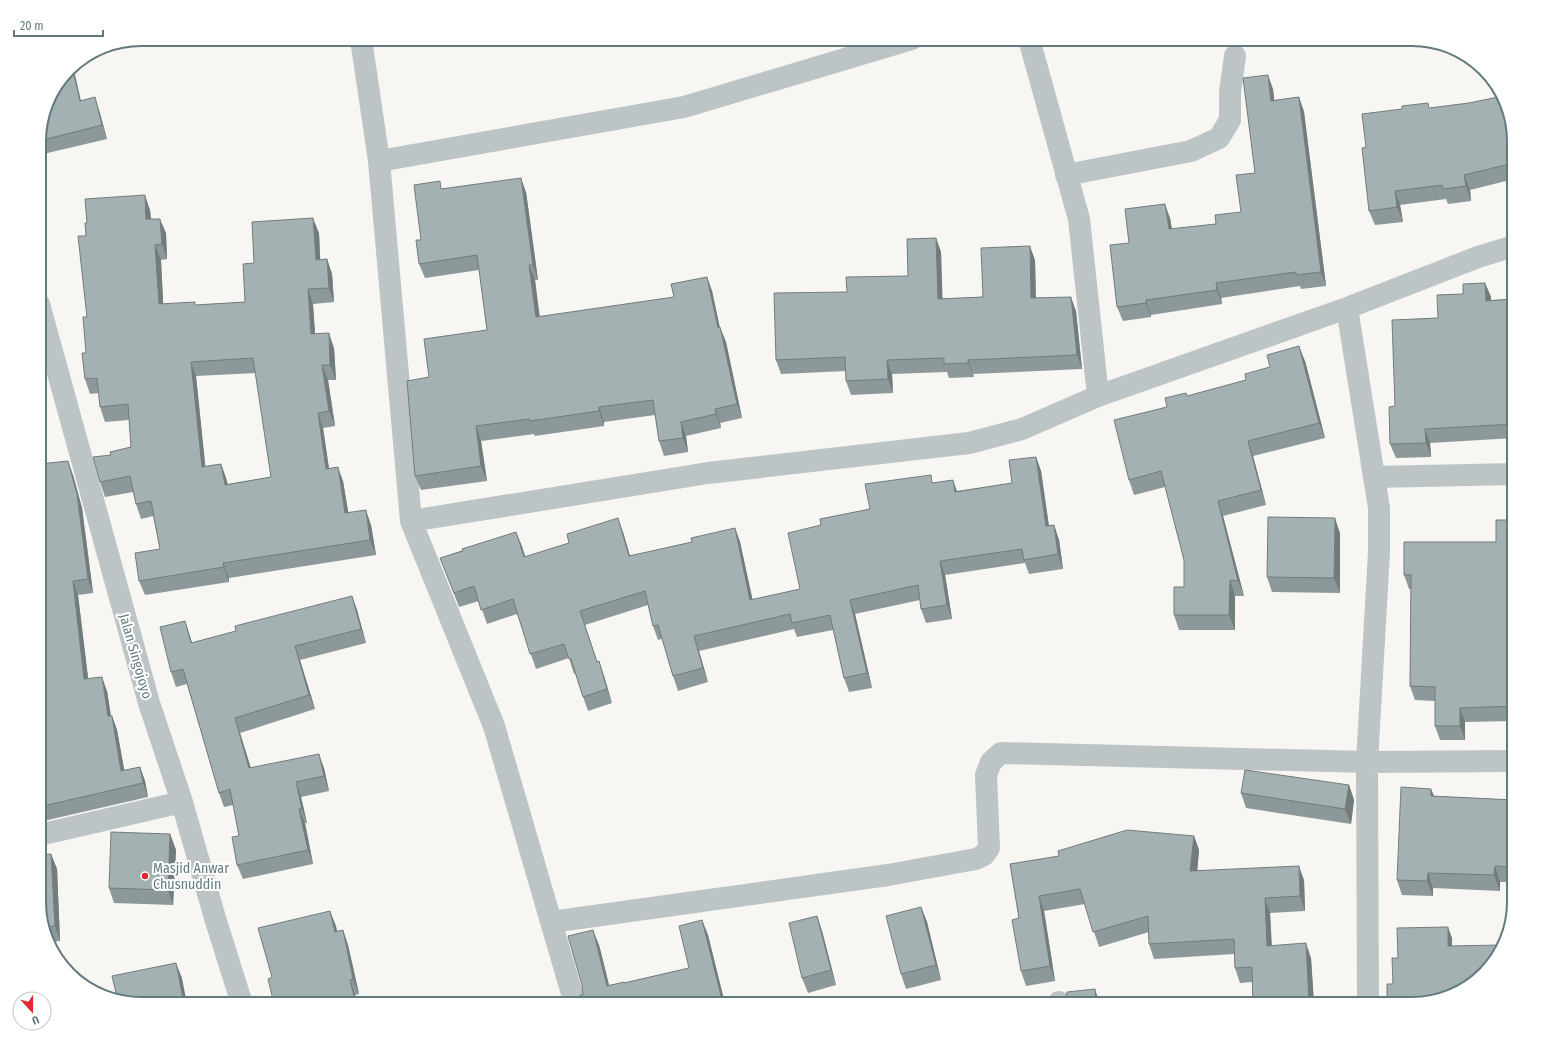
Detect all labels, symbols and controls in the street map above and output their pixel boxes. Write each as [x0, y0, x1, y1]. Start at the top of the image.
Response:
scale bar [14, 12, 103, 38]
text: 20 m [20, 19, 44, 33]
street label: Jalan Singojoyo [115, 612, 156, 701]
place label: Masjid Anwar Chusnuddin [153, 860, 229, 893]
marker: Masjid Anwar Chusnuddin [140, 871, 150, 881]
north arrow [12, 991, 52, 1031]
text: U [30, 1013, 41, 1027]

